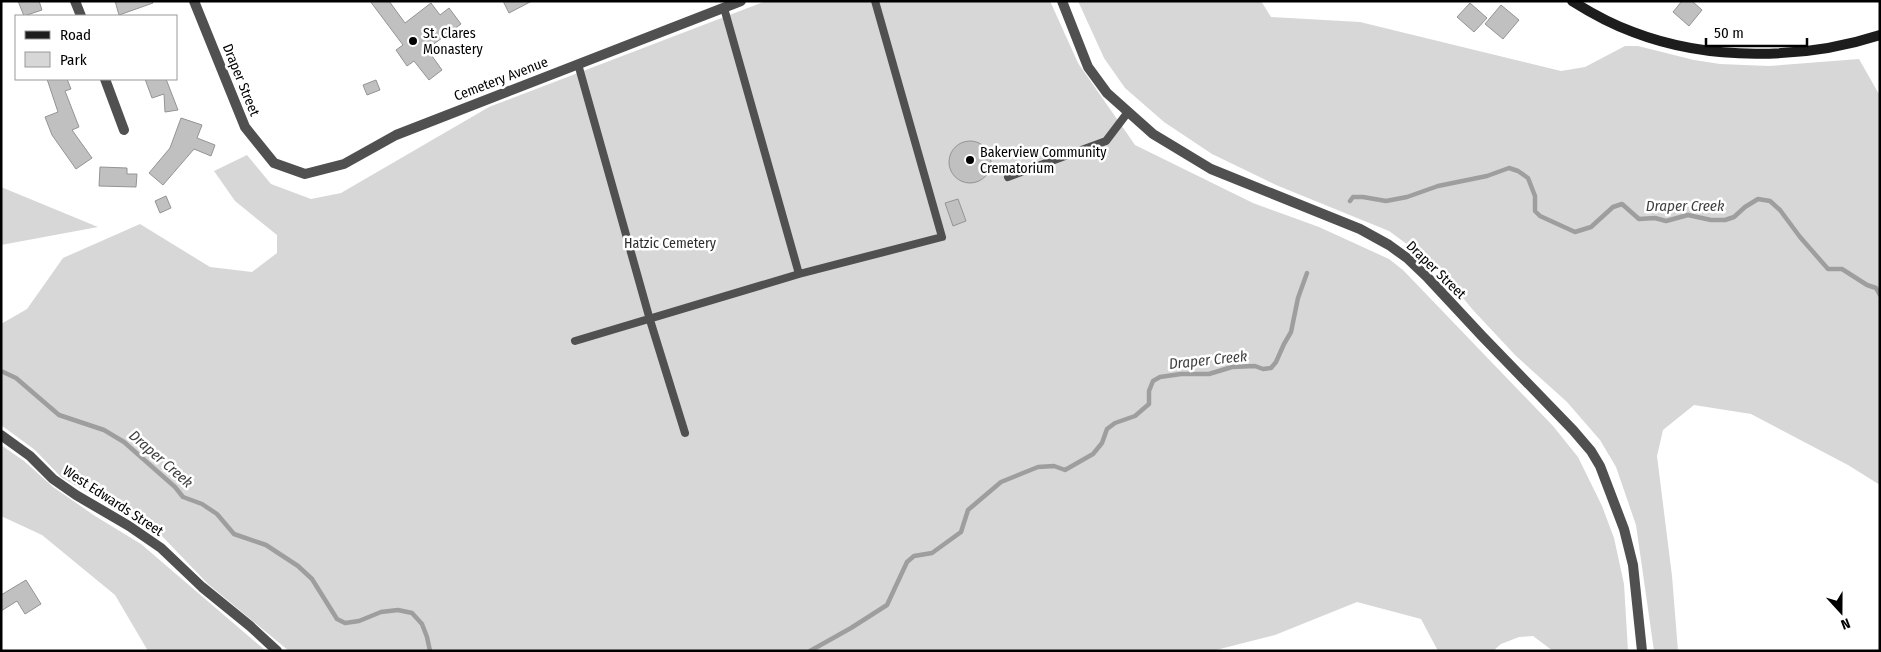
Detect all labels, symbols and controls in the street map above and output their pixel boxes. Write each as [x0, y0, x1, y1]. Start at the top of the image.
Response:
legend [15, 15, 178, 80]
scale bar [1706, 15, 1807, 47]
text: 50 m [1714, 24, 1744, 42]
place label: St. Clares Monastery [423, 25, 484, 58]
text: Road [60, 26, 91, 44]
marker: St. Clares Monastery [407, 35, 419, 47]
street label: Draper Street [219, 41, 263, 119]
text: Park [60, 51, 87, 69]
street label: Cemetery Avenue [452, 53, 550, 105]
place label: Bakerview Community Crematorium [980, 144, 1107, 177]
marker: Bakerview Community Crematorium [964, 154, 976, 166]
water label: Draper Creek [1646, 197, 1725, 215]
park label: Hatzic Cemetery [624, 235, 717, 252]
street label: Draper Street [1403, 237, 1470, 303]
water label: Draper Creek [1168, 347, 1249, 373]
water label: Draper Creek [125, 426, 197, 492]
street label: West Edwards Street [60, 462, 167, 540]
north arrow [1816, 587, 1866, 637]
text: N [1839, 614, 1852, 633]

